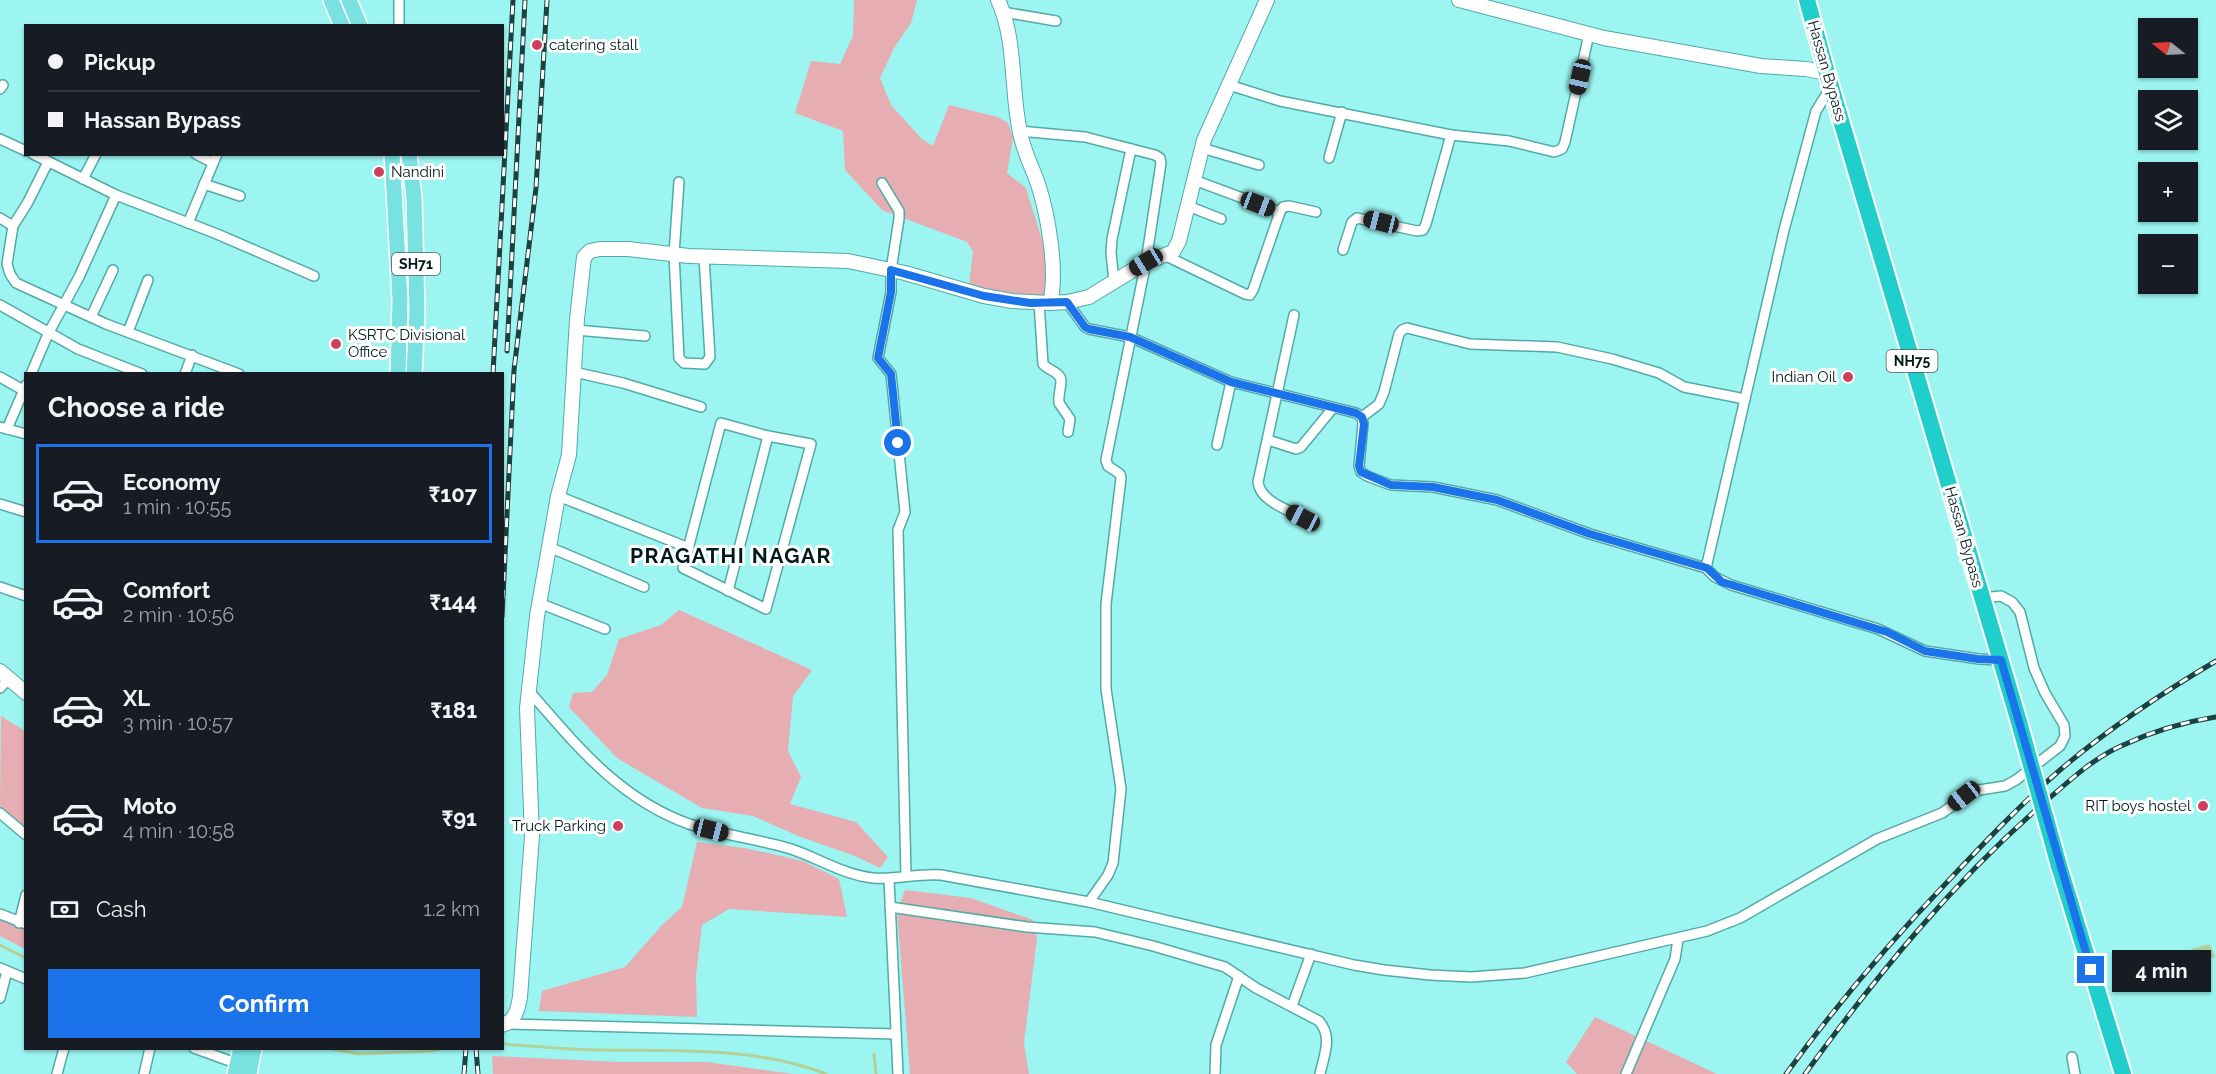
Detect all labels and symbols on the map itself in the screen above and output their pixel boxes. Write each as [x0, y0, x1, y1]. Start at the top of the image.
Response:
street label: Hassan Bypass [1804, 18, 1850, 124]
north arrow [2138, 18, 2198, 78]
place label: catering stall [549, 36, 639, 54]
marker: catering stall [530, 38, 544, 52]
car [1567, 57, 1593, 97]
place label: Nandini [391, 163, 444, 181]
marker: Nandini [372, 165, 386, 179]
car [1238, 189, 1278, 219]
car [1361, 209, 1401, 235]
car [1126, 245, 1166, 279]
road number: SH71 [392, 253, 440, 275]
place label: KSRTC Divisional Office [348, 326, 466, 361]
marker: KSRTC Divisional Office [329, 337, 343, 351]
road number: NH75 [1886, 350, 1938, 372]
place label: Indian Oil [1772, 368, 1837, 386]
marker: Indian Oil [1841, 370, 1855, 384]
route start [884, 429, 911, 456]
street label: Hassan Bypass [1941, 484, 1987, 590]
car [1283, 502, 1323, 534]
district label: PRAGATHI NAGAR [630, 543, 832, 568]
car [1944, 778, 1984, 814]
place label: RIT boys hostel [2085, 797, 2192, 815]
marker: RIT boys hostel [2196, 799, 2210, 813]
place label: Truck Parking [512, 817, 606, 835]
car [691, 817, 731, 843]
marker: Truck Parking [611, 819, 625, 833]
callout: 4 min [2112, 949, 2211, 991]
route end [2077, 956, 2104, 983]

